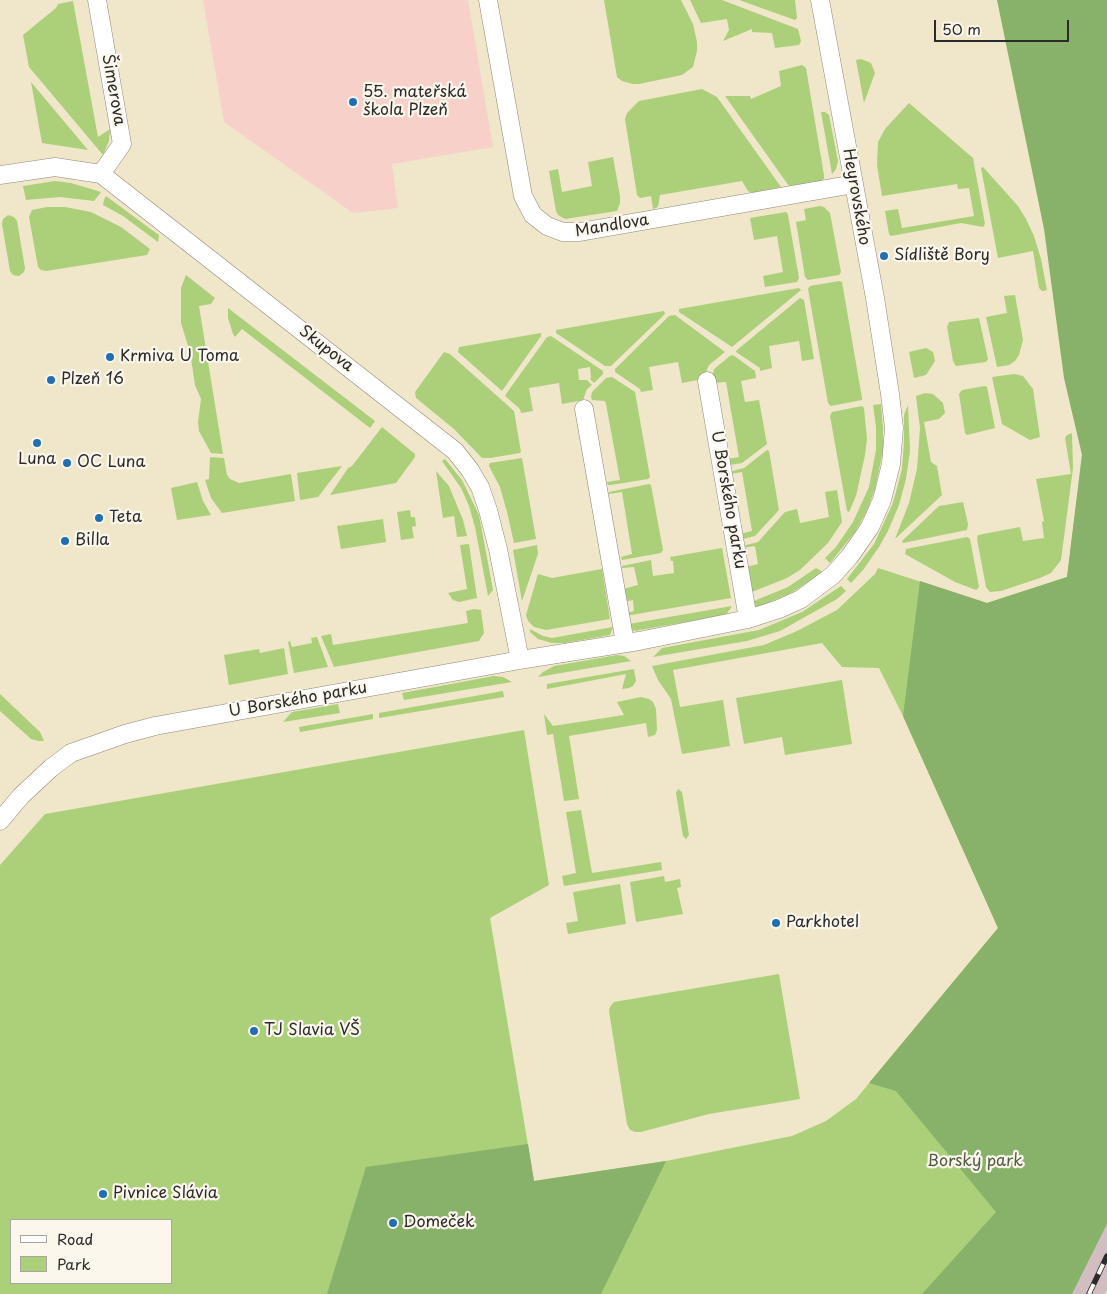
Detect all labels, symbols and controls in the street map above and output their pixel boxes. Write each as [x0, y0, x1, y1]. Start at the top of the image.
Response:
scale bar [937, 10, 1072, 42]
text: 50 m [942, 17, 981, 40]
street label: Šimerova [97, 53, 129, 127]
place label: 55. mateřská škola Plzeň [363, 83, 467, 121]
marker: 55. mateřská škola Plzeň [347, 96, 359, 108]
street label: Heyrovského [838, 147, 874, 247]
street label: Mandlova [574, 211, 650, 241]
place label: Sídliště Bory [894, 246, 990, 266]
marker: Sídliště Bory [878, 250, 890, 262]
street label: Skupova [295, 322, 357, 376]
place label: Krmiva U Toma [120, 347, 239, 367]
marker: Krmiva U Toma [104, 351, 116, 363]
place label: Plzeň 16 [61, 370, 124, 390]
marker: Plzeň 16 [45, 374, 57, 386]
street label: U Borského parku [706, 429, 750, 571]
marker: Luna [31, 437, 43, 449]
place label: Luna [18, 450, 56, 470]
place label: OC Luna [77, 453, 145, 473]
marker: OC Luna [61, 457, 73, 469]
place label: Teta [109, 508, 142, 528]
marker: Teta [93, 512, 105, 524]
place label: Billa [75, 531, 109, 551]
marker: Billa [59, 535, 71, 547]
street label: U Borského parku [227, 678, 369, 722]
place label: Parkhotel [786, 913, 859, 933]
marker: Parkhotel [770, 917, 782, 929]
place label: TJ Slavia VŠ [264, 1021, 360, 1041]
marker: TJ Slavia VŠ [248, 1025, 260, 1037]
park label: Borský park [927, 1152, 1023, 1172]
place label: Pivnice Slávia [113, 1184, 218, 1204]
marker: Pivnice Slávia [97, 1188, 109, 1200]
place label: Domeček [403, 1213, 475, 1233]
marker: Domeček [387, 1217, 399, 1229]
legend [10, 1219, 172, 1284]
text: Road [57, 1227, 93, 1250]
text: Park [57, 1252, 91, 1275]

